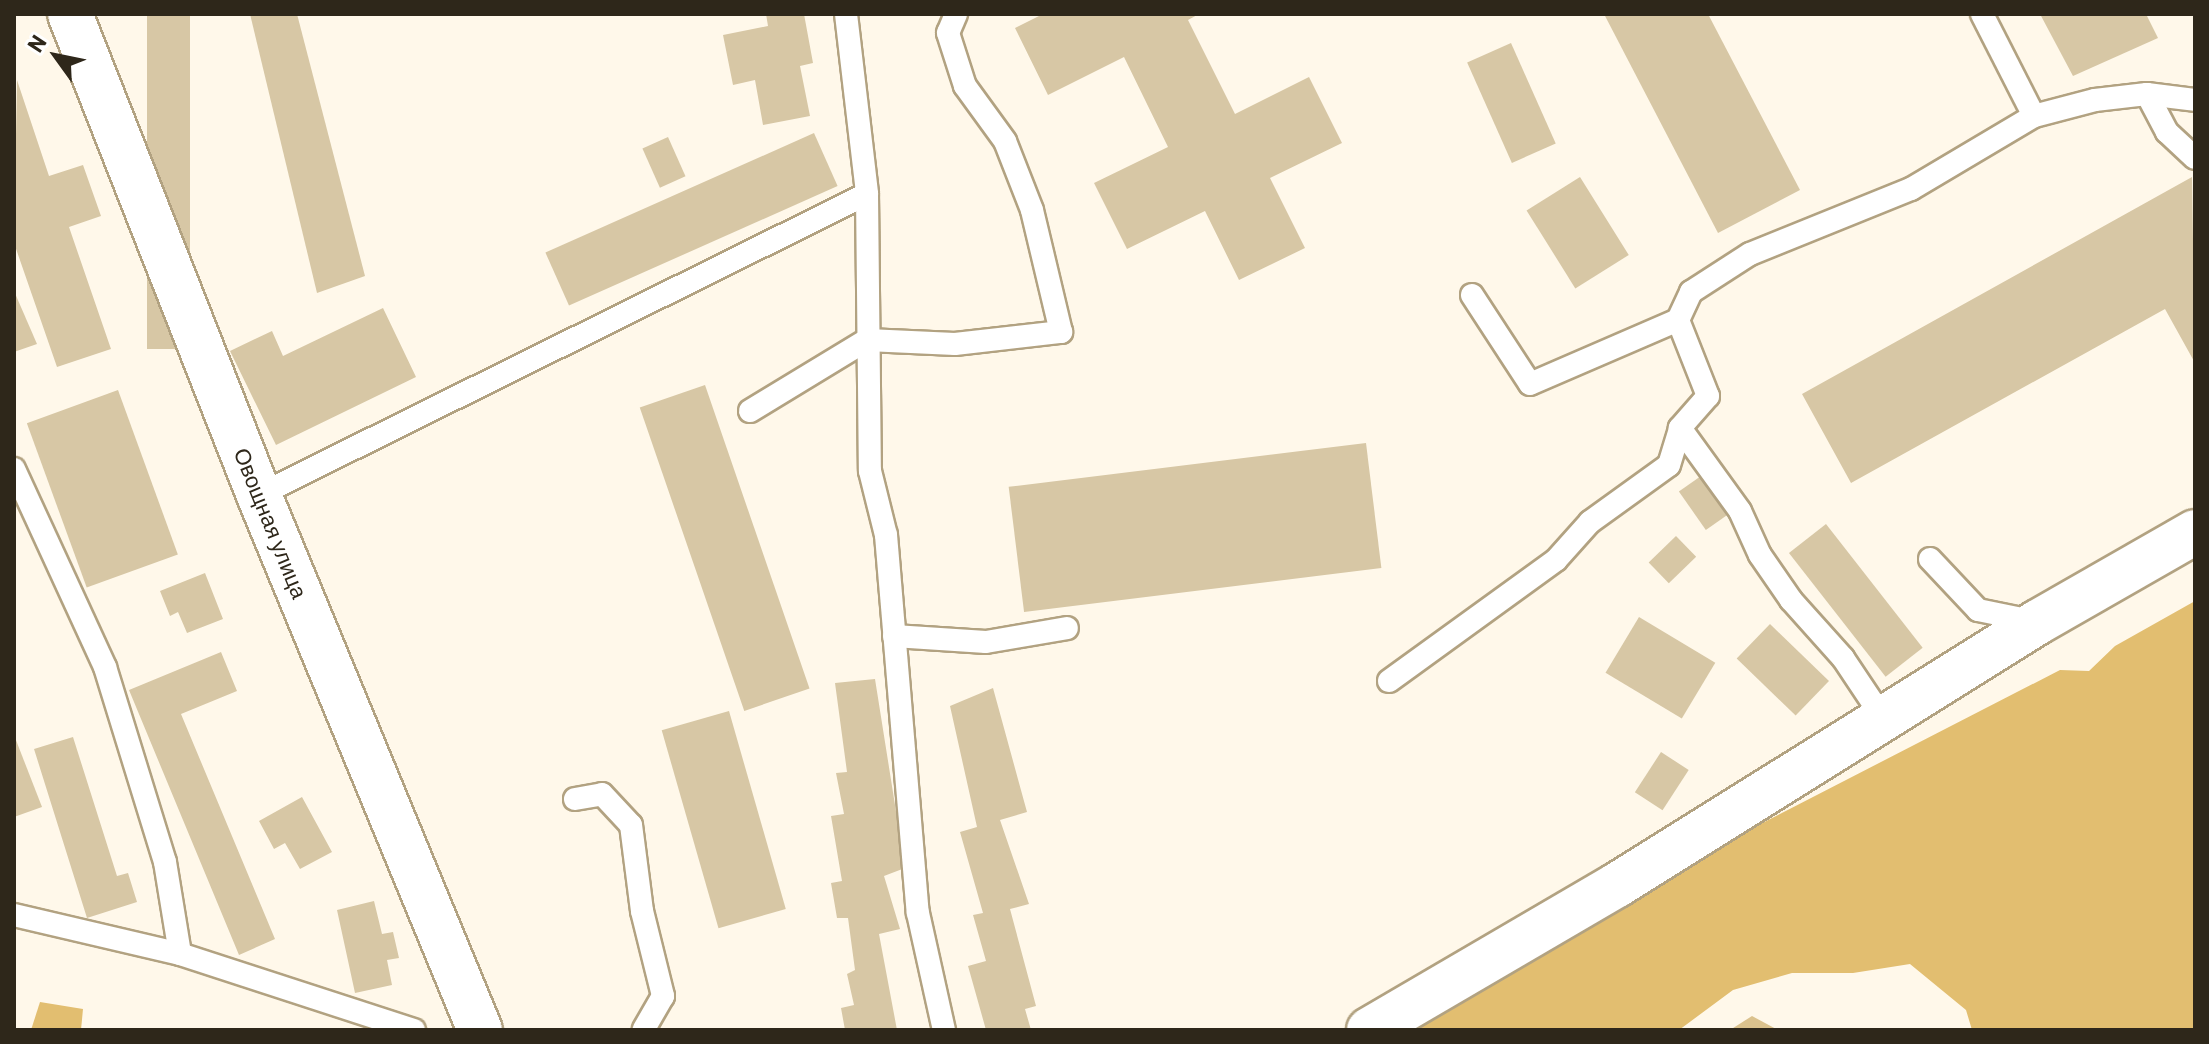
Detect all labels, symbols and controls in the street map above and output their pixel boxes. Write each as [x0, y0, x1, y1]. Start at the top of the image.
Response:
north arrow [16, 16, 96, 96]
text: N [21, 30, 51, 56]
street label: Овощная улица [229, 444, 313, 602]

